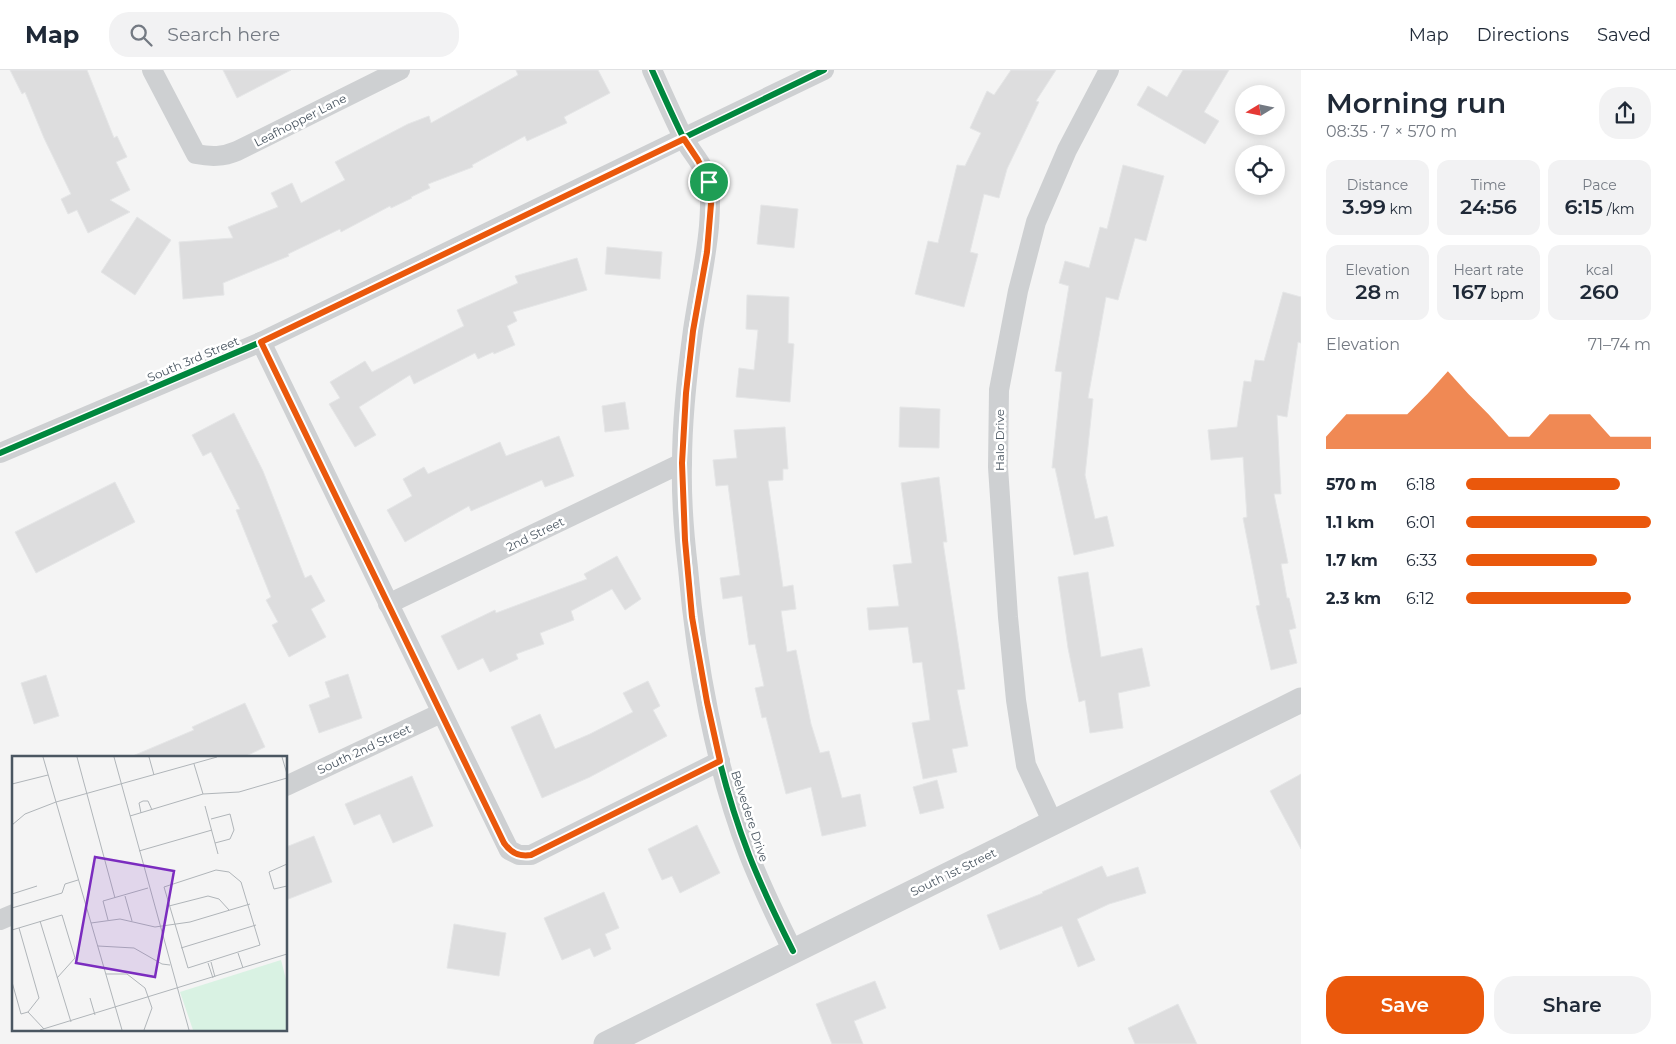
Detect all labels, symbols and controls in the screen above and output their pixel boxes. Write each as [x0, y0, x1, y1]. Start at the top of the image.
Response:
search box [109, 12, 459, 57]
text: Map [25, 20, 79, 49]
icon: search [127, 21, 155, 49]
text: Search here [167, 23, 280, 46]
text: Map [1409, 24, 1449, 46]
text: Directions [1477, 24, 1569, 46]
text: Saved [1597, 24, 1651, 46]
north arrow [1235, 85, 1285, 135]
map controls [1235, 85, 1285, 195]
text: Morning run [1326, 86, 1506, 120]
button: share [1599, 87, 1651, 139]
street label: Leafhopper Lane [251, 90, 349, 150]
text: 08:35 · 7 × 570 m [1326, 122, 1457, 141]
button: locate [1235, 145, 1285, 195]
pin [688, 161, 730, 203]
icon: arrive [695, 168, 723, 196]
text: Distance [1347, 176, 1408, 194]
text: Time [1471, 176, 1506, 194]
text: Pace [1582, 176, 1617, 194]
text: 3.99 [1342, 194, 1386, 219]
text: 24:56 [1460, 194, 1517, 219]
text: 6:15 [1564, 194, 1603, 219]
text: km [1386, 200, 1413, 218]
text: /km [1603, 200, 1635, 218]
text: Elevation [1345, 261, 1410, 279]
text: Heart rate [1453, 261, 1524, 279]
text: kcal [1586, 261, 1613, 279]
text: 28 [1355, 279, 1381, 304]
text: 167 [1453, 279, 1487, 304]
text: 260 [1580, 279, 1619, 304]
text: m [1381, 285, 1400, 303]
text: bpm [1487, 285, 1524, 303]
street label: South 3rd Street [145, 333, 241, 385]
text: Elevation [1326, 335, 1400, 354]
text: 71–74 m [1588, 335, 1651, 354]
street label: Halo Drive [992, 409, 1007, 471]
text: 570 m [1326, 475, 1377, 494]
text: 6:18 [1406, 475, 1435, 494]
text: 1.1 km [1326, 513, 1374, 532]
text: 6:01 [1406, 513, 1436, 532]
street label: 2nd Street [504, 514, 566, 554]
text: 1.7 km [1326, 551, 1378, 570]
text: 6:33 [1406, 551, 1437, 570]
text: 2.3 km [1326, 589, 1381, 608]
text: 6:12 [1406, 589, 1434, 608]
street label: South 2nd Street [315, 721, 413, 777]
inset map [12, 756, 288, 1032]
street label: Belvedere Drive [728, 769, 772, 863]
street label: South 1st Street [908, 845, 998, 899]
button: Save [1326, 976, 1484, 1034]
button: Share [1494, 976, 1651, 1034]

